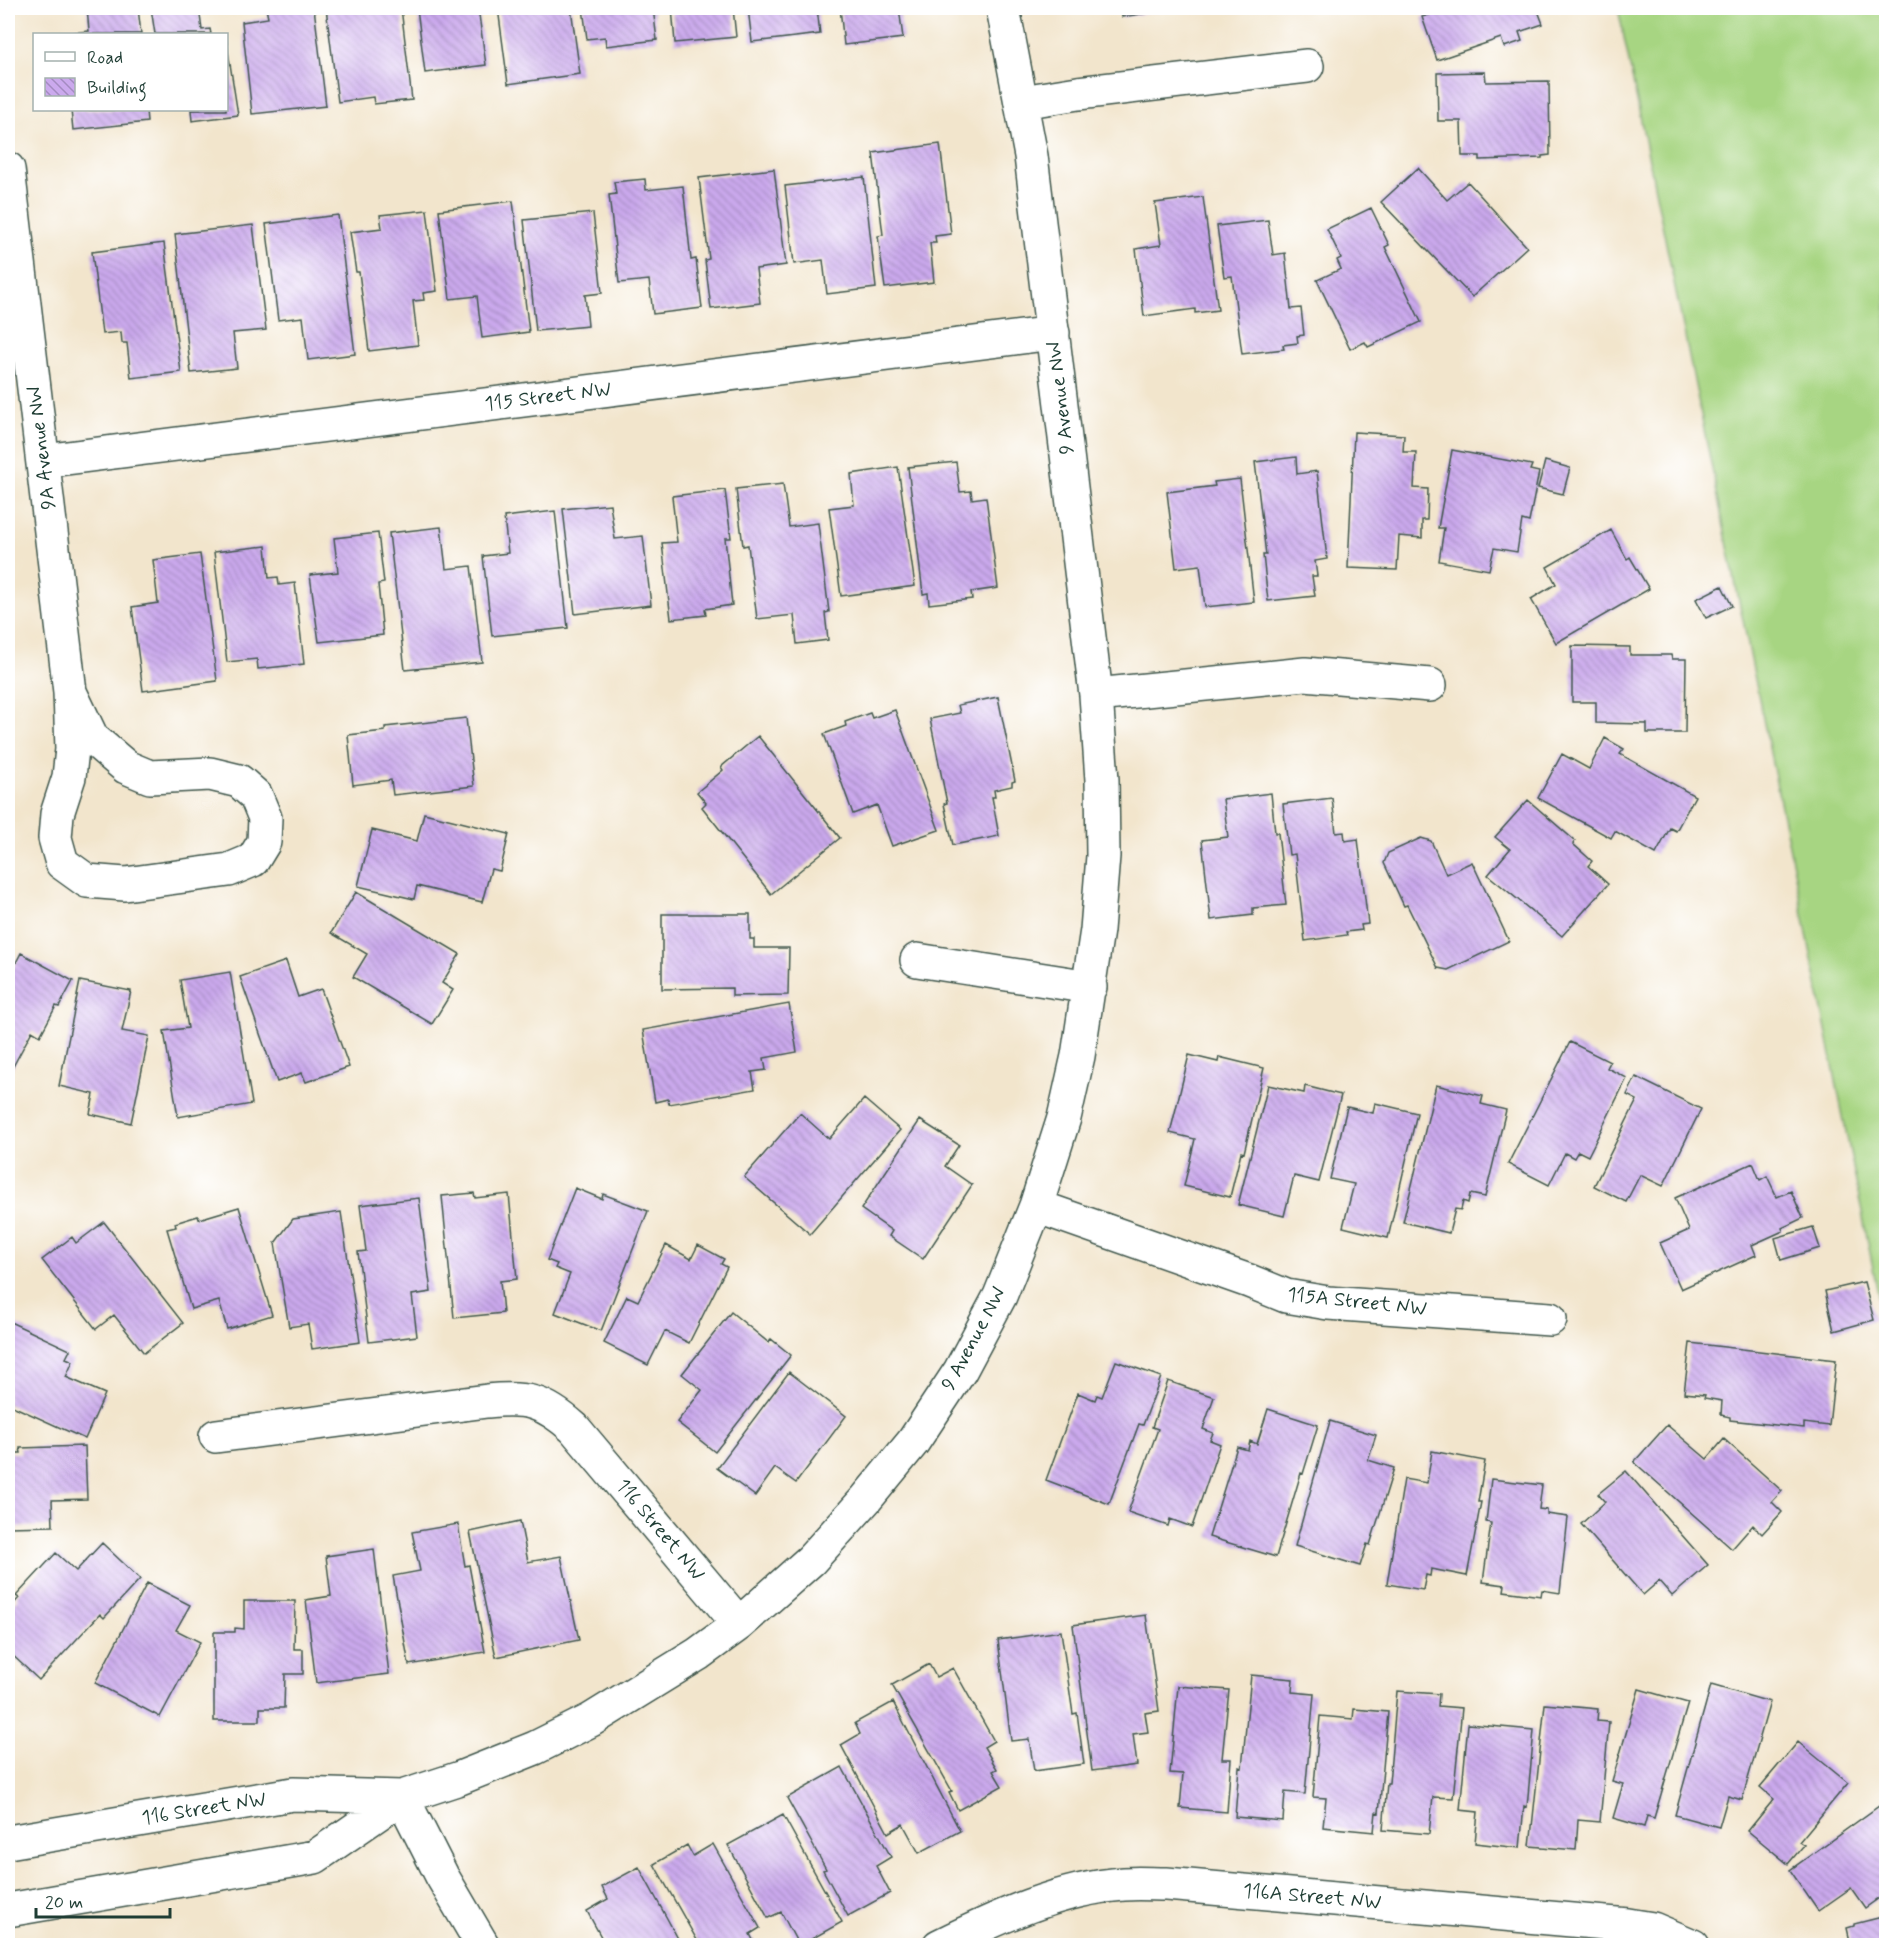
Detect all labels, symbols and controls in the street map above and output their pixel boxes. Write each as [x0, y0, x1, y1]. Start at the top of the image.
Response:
legend [33, 33, 228, 111]
text: Road [87, 46, 123, 70]
text: Building [87, 76, 147, 102]
street label: 9 Avenue NW [1041, 340, 1081, 456]
street label: 115 Street NW [483, 376, 613, 418]
street label: 9A Avenue NW [21, 385, 63, 511]
street label: 115A Street NW [1286, 1281, 1428, 1323]
street label: 9 Avenue NW [936, 1282, 1013, 1395]
street label: 116 Street NW [609, 1473, 711, 1587]
street label: 116 Street NW [140, 1786, 268, 1832]
street label: 116A Street NW [1242, 1878, 1382, 1917]
scale bar [36, 1881, 170, 1919]
text: 20 m [45, 1891, 83, 1915]

